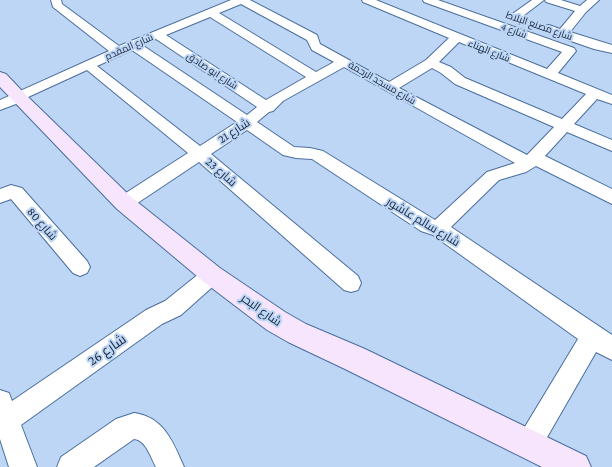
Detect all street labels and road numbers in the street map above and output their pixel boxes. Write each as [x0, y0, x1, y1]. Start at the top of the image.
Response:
street label: شارع مصنع البلاط [504, 9, 574, 43]
street label: شارع 4 [500, 21, 528, 41]
street label: شارع المقدم [103, 31, 155, 63]
street label: شارع الهناء [466, 37, 512, 65]
street label: شارع ابو صادق [184, 50, 240, 92]
street label: شارع مسجد الرحمة [346, 59, 418, 107]
street label: شارع 21 [215, 115, 253, 147]
street label: شارع 23 [202, 154, 240, 190]
street label: شارع سالم عاشور [384, 194, 462, 250]
street label: شارع 80 [24, 205, 60, 243]
street label: شارع البحر [238, 291, 284, 329]
street label: شارع 26 [84, 331, 130, 369]

